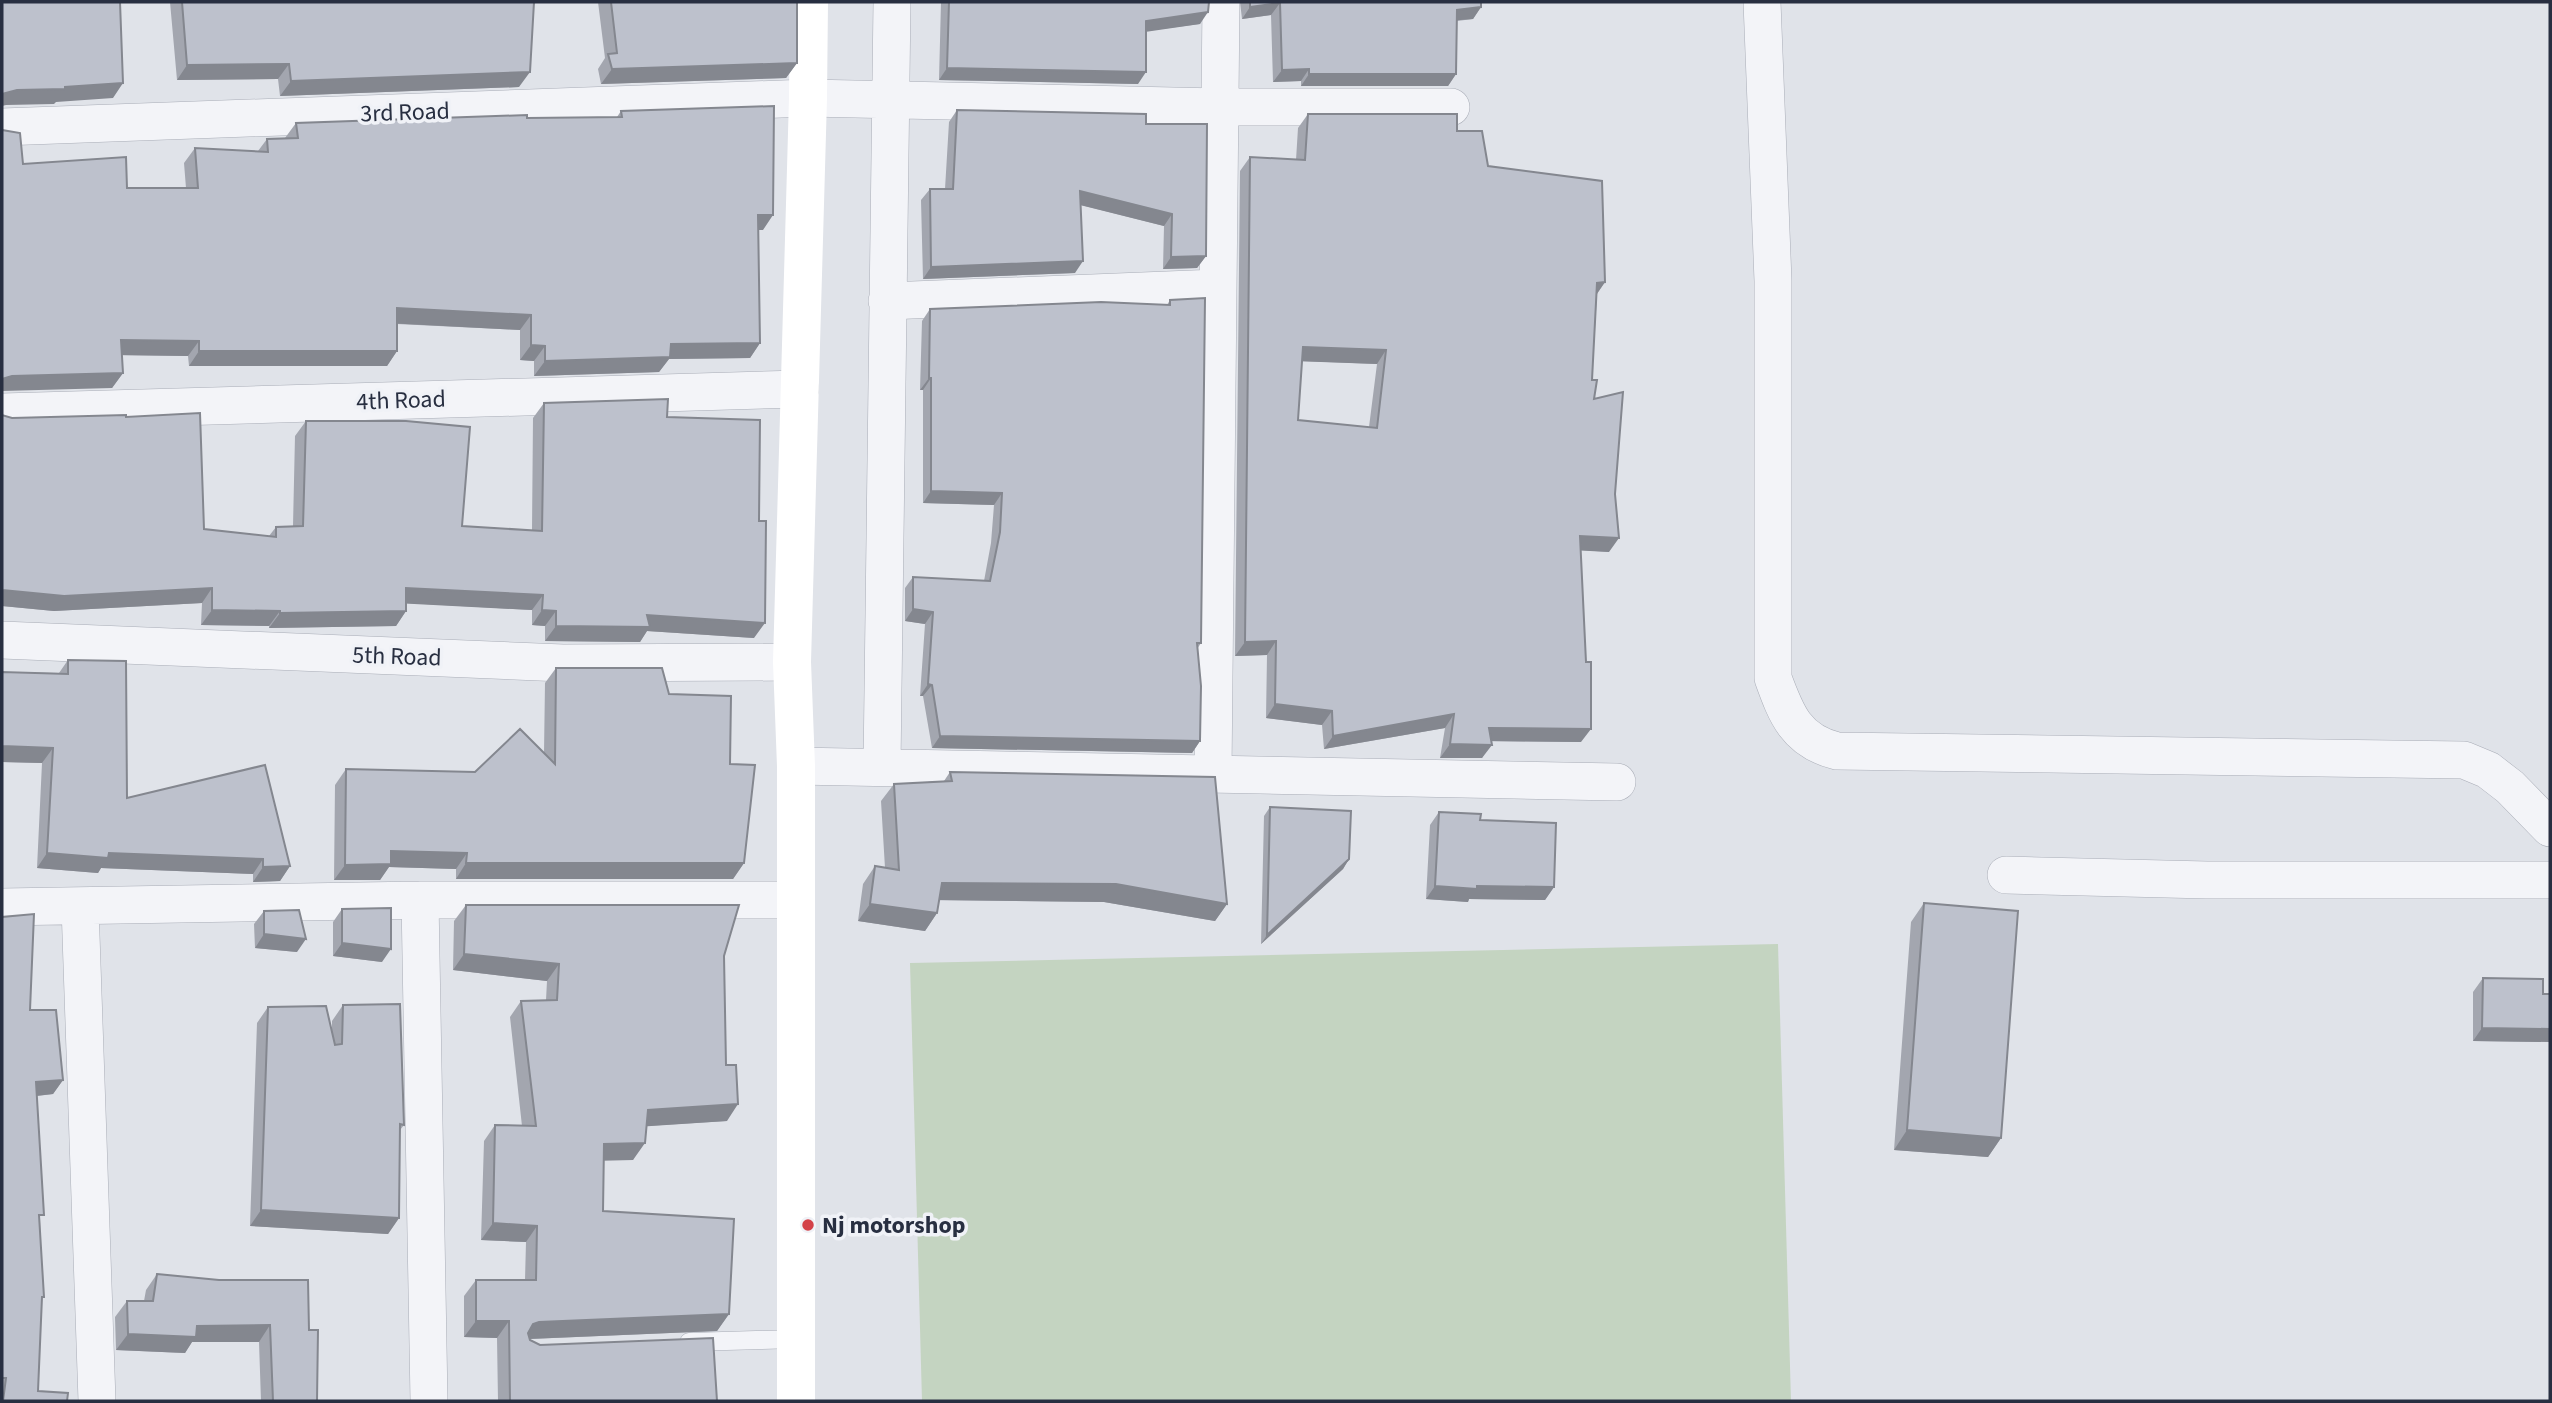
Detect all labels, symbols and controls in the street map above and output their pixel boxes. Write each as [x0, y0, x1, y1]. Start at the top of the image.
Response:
street label: 3rd Road [360, 93, 450, 132]
street label: 4th Road [356, 381, 446, 420]
street label: 5th Road [352, 637, 442, 676]
place label: Nj motorshop [822, 1208, 966, 1243]
marker: Nj motorshop [800, 1217, 816, 1233]

